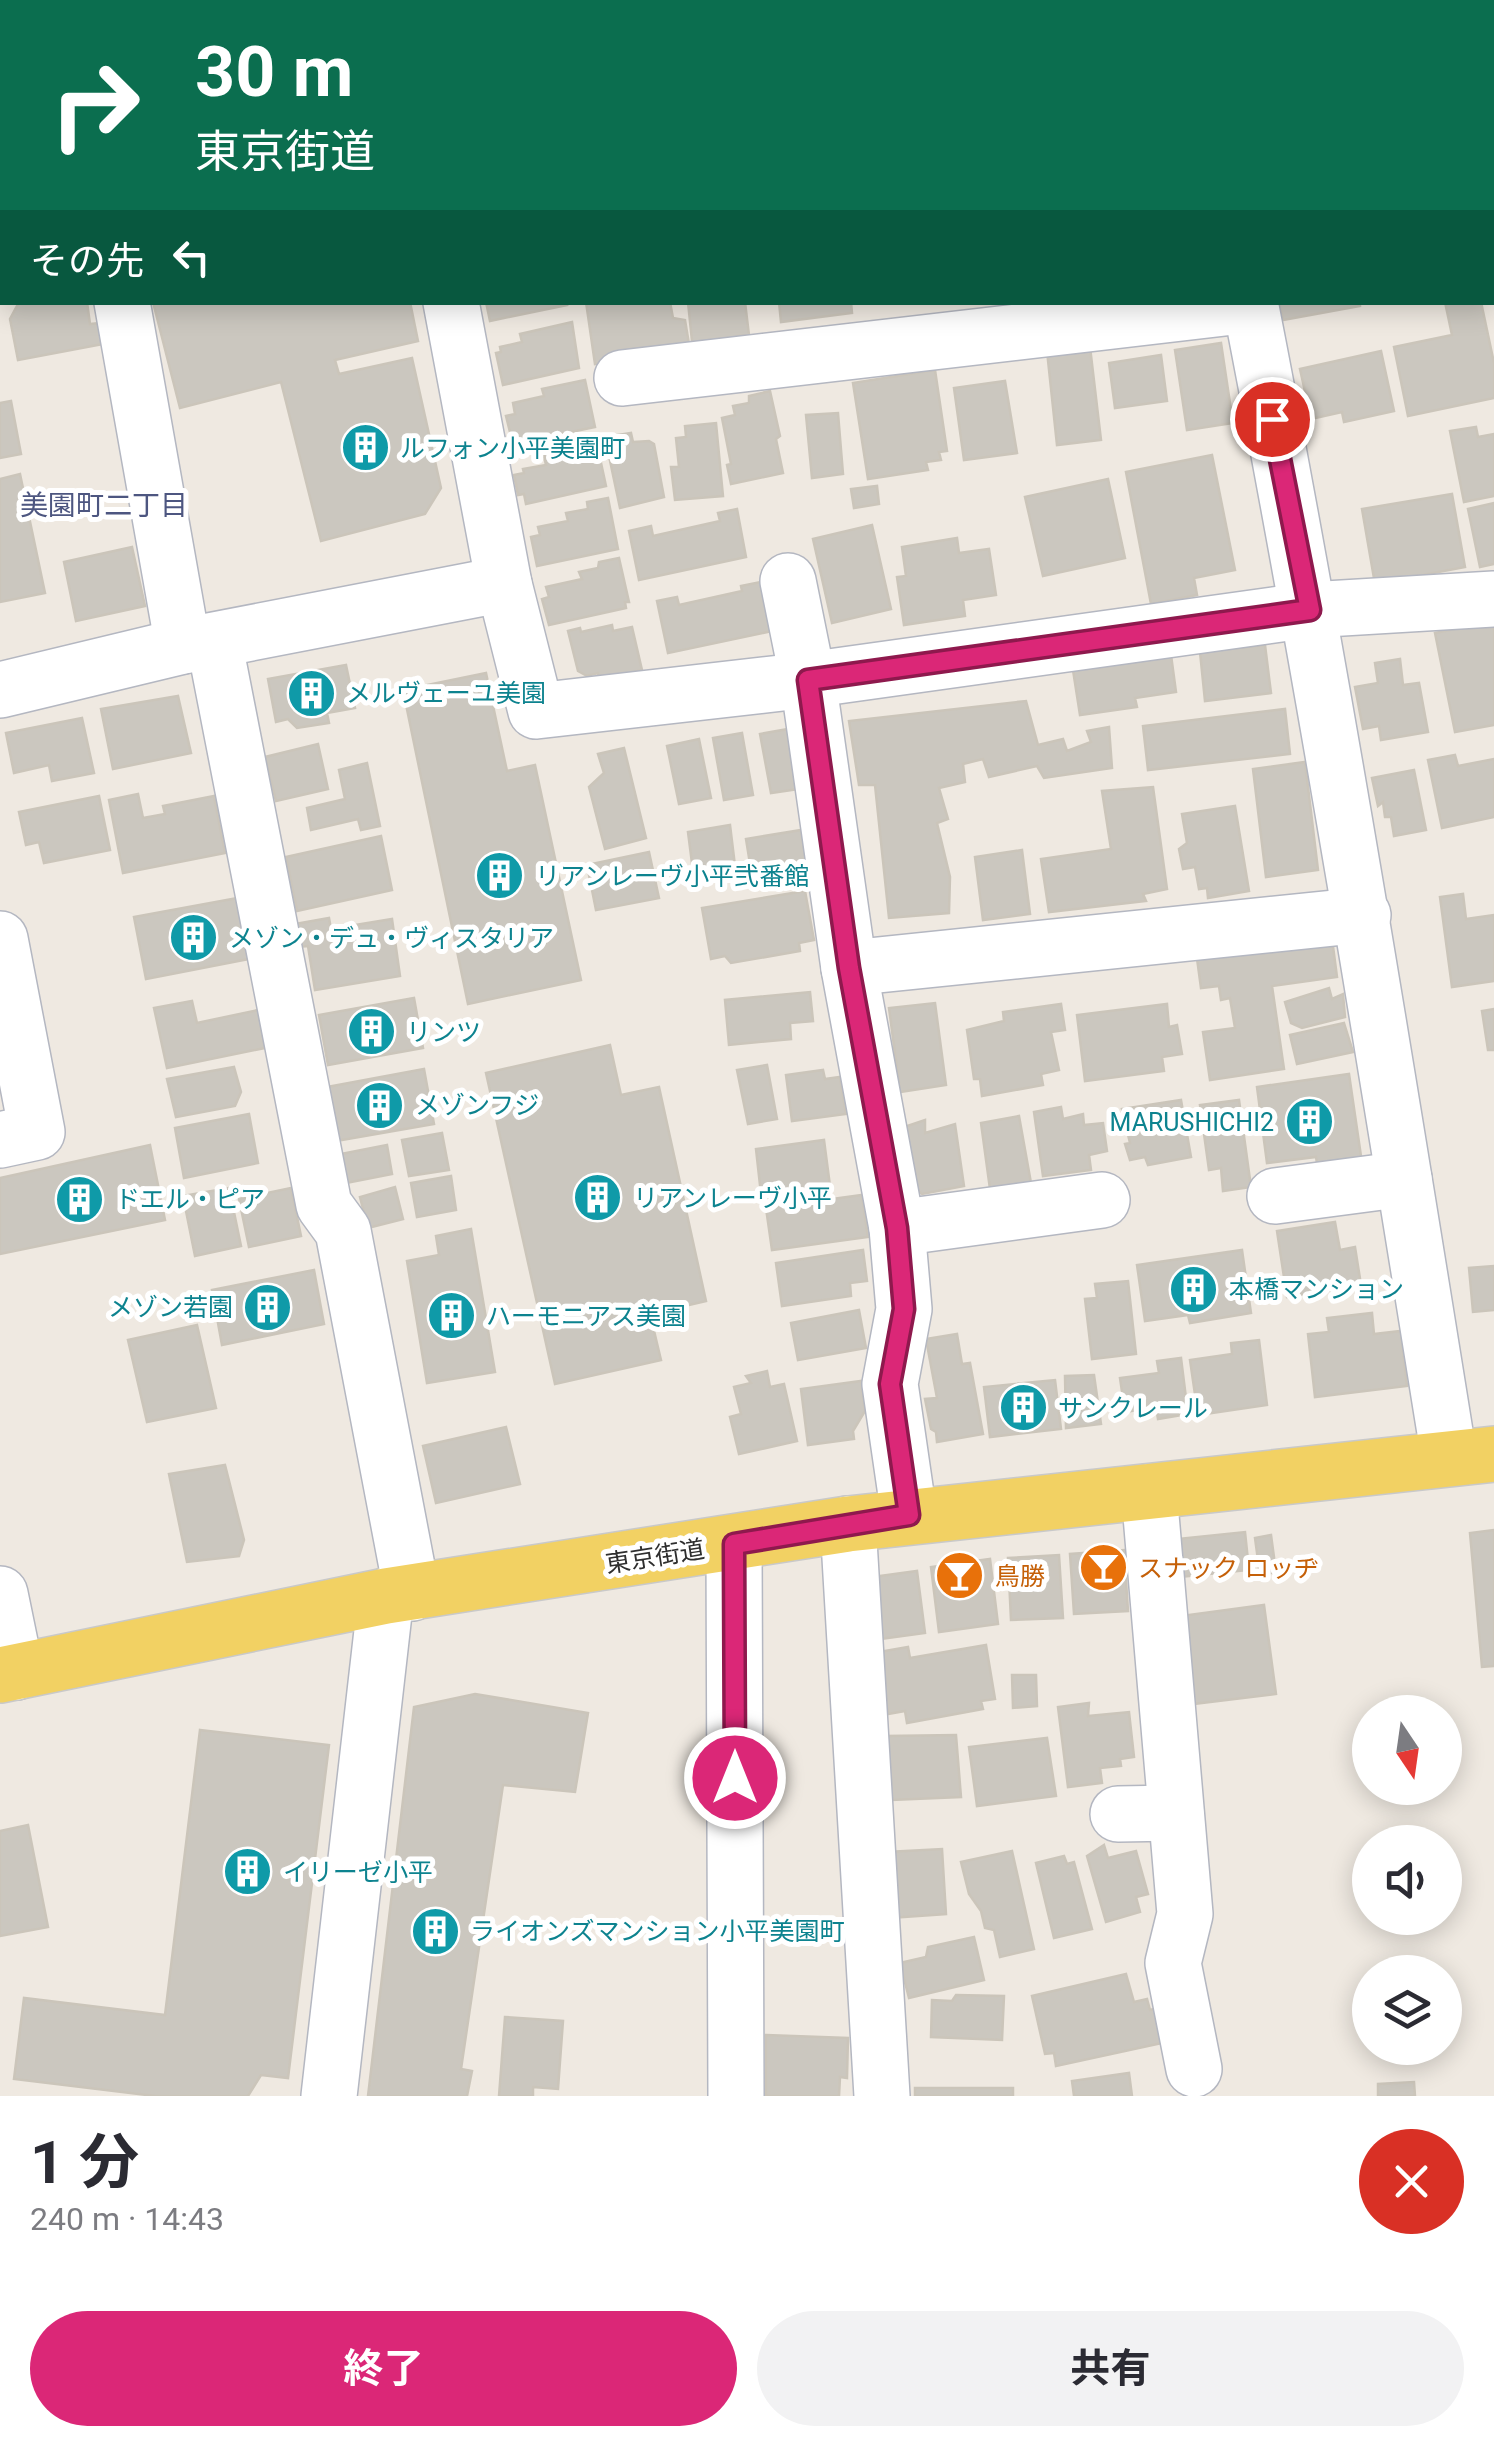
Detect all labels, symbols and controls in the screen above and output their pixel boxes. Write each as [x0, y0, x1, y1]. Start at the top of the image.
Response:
text: 30 m [195, 31, 353, 113]
icon: right [30, 40, 160, 170]
text: 東京街道 [195, 125, 375, 178]
icon: left [164, 230, 219, 285]
text: その先 [30, 239, 144, 283]
pin [1230, 377, 1315, 462]
icon: arrive [1245, 392, 1300, 447]
building icon: ルフォン小平美園町 [339, 422, 391, 474]
place label: ルフォン小平美園町 [400, 434, 625, 463]
district label: 美園町二丁目 [20, 489, 188, 522]
building icon: メルヴェーユ美園 [285, 667, 337, 719]
place label: メルヴェーユ美園 [346, 679, 546, 708]
building icon: リアンレーヴ小平弐番館 [474, 850, 526, 902]
place label: リアンレーヴ小平弐番館 [535, 862, 809, 891]
building icon: メゾン・デュ・ヴィスタリア [168, 912, 220, 964]
place label: メゾン・デュ・ヴィスタリア [229, 924, 554, 953]
building icon: リンツ [345, 1006, 397, 1058]
place label: リンツ [406, 1018, 481, 1047]
building icon: メゾンフジ [354, 1079, 406, 1131]
place label: メゾンフジ [415, 1091, 539, 1120]
building icon: MARUSHICHI2 [1283, 1096, 1335, 1148]
place label: MARUSHICHI2 [1110, 1108, 1274, 1137]
building icon: リアンレーヴ小平 [572, 1172, 624, 1224]
building icon: ドエル・ピア [54, 1173, 106, 1225]
place label: リアンレーヴ小平 [633, 1184, 832, 1213]
place label: ドエル・ピア [115, 1185, 265, 1214]
building icon: 本橋マンション [1168, 1263, 1220, 1315]
place label: 本橋マンション [1229, 1275, 1404, 1304]
building icon: メゾン若園 [242, 1281, 294, 1333]
building icon: ハーモニアス美園 [425, 1290, 477, 1342]
place label: メゾン若園 [108, 1293, 233, 1322]
place label: ハーモニアス美園 [486, 1302, 686, 1331]
building icon: サンクレール [997, 1382, 1049, 1434]
place label: サンクレール [1058, 1394, 1208, 1423]
street label: 東京街道 [603, 1534, 707, 1579]
bar icon: スナック ロッヂ [1077, 1542, 1129, 1594]
bar icon: 鳥勝 [934, 1550, 986, 1602]
place label: スナック ロッヂ [1138, 1554, 1319, 1583]
place label: 鳥勝 [995, 1562, 1045, 1591]
north arrow [1352, 1695, 1462, 1805]
map controls [1352, 1695, 1462, 2065]
position arrow [683, 1726, 787, 1830]
button: sound [1352, 1825, 1462, 1935]
building icon: イリーゼ小平 [222, 1846, 274, 1898]
place label: イリーゼ小平 [283, 1858, 433, 1887]
building icon: ライオンズマンション小平美園町 [409, 1905, 461, 1957]
place label: ライオンズマンション小平美園町 [470, 1917, 845, 1946]
button: layers [1352, 1955, 1462, 2065]
text: 1 分 [30, 2127, 139, 2198]
button: close [1359, 2129, 1464, 2234]
text: 240 m · 14:43 [30, 2200, 224, 2238]
button: 終了 [30, 2311, 737, 2426]
button: 共有 [757, 2311, 1464, 2426]

